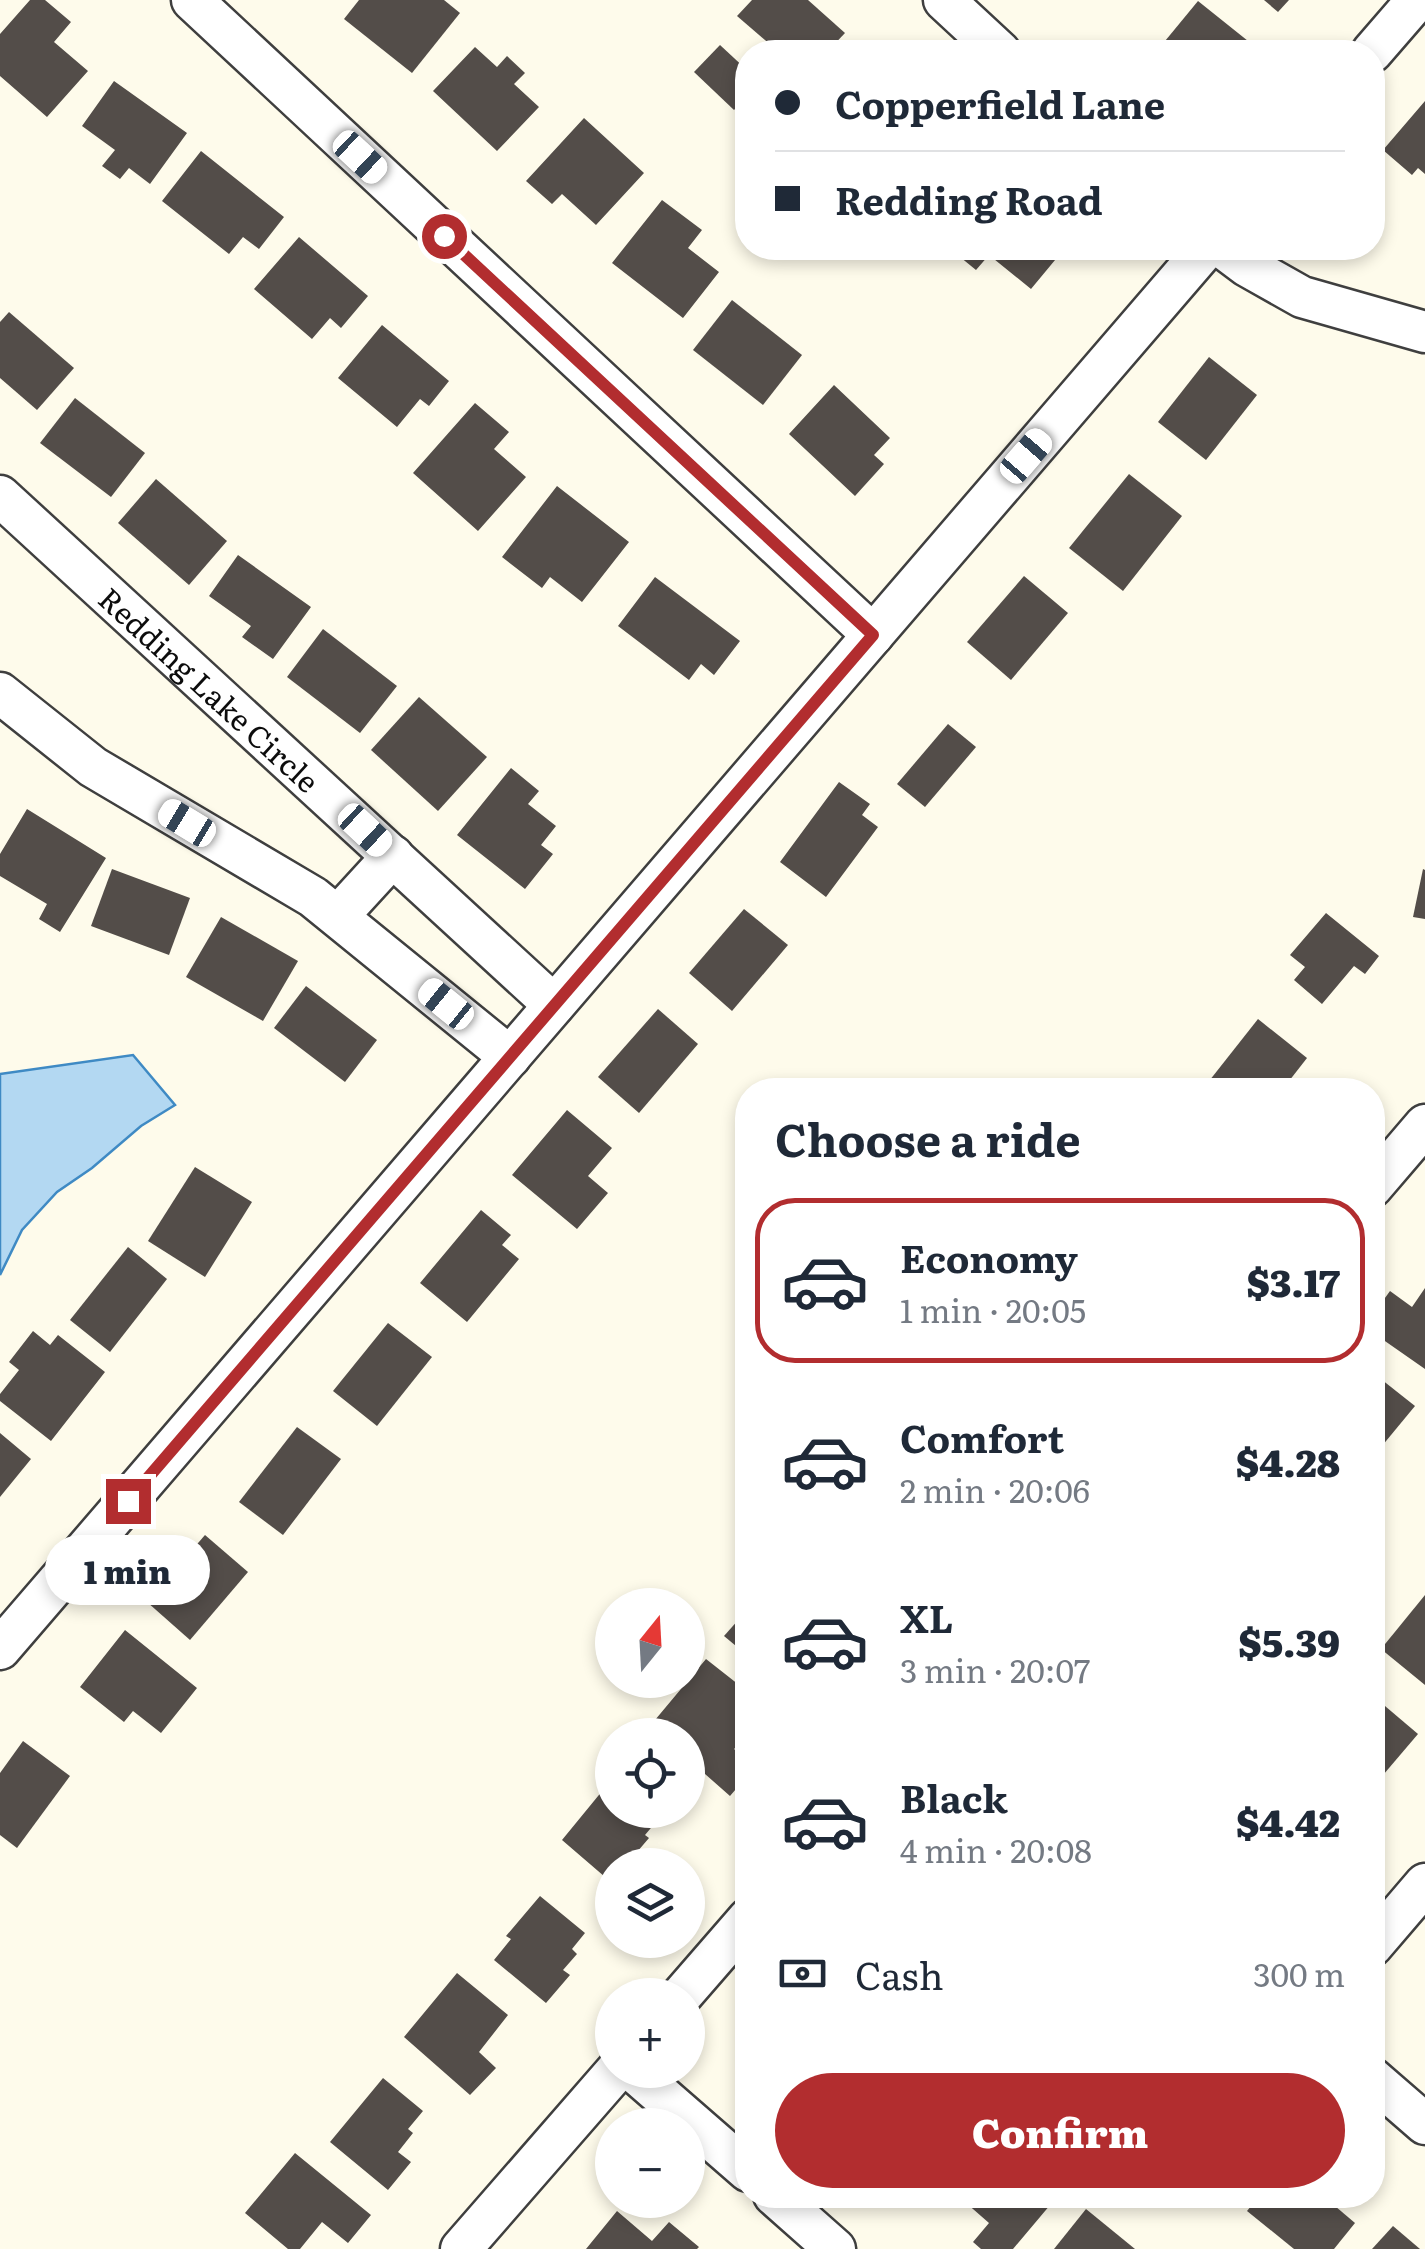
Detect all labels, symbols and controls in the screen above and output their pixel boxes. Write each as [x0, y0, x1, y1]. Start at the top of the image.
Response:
text: Copperfield Lane [835, 74, 1165, 131]
car [328, 126, 392, 188]
text: Redding Road [835, 170, 1103, 227]
route start [422, 214, 467, 259]
car [995, 424, 1057, 488]
street label: Redding Lake Circle [90, 576, 330, 802]
car [154, 795, 220, 851]
car [333, 799, 397, 861]
car [413, 973, 479, 1035]
text: Choose a ride [775, 1104, 1081, 1171]
text: Economy [900, 1228, 1078, 1285]
icon: car [780, 1236, 870, 1326]
text: $3.17 [1246, 1252, 1340, 1309]
text: 1 min · 20:05 [900, 1285, 1086, 1333]
text: Comfort [900, 1408, 1064, 1465]
icon: car [780, 1416, 870, 1506]
text: $4.28 [1236, 1432, 1340, 1489]
text: 2 min · 20:06 [900, 1465, 1090, 1513]
route end [106, 1479, 151, 1524]
callout: 1 min [46, 1536, 210, 1606]
text: 1 min [84, 1546, 171, 1594]
north arrow [595, 1588, 705, 1698]
map controls [595, 1588, 705, 2218]
text: XL [900, 1588, 953, 1645]
icon: car [780, 1596, 870, 1686]
text: $5.39 [1238, 1612, 1340, 1669]
text: 3 min · 20:07 [900, 1645, 1090, 1693]
button: locate [595, 1718, 705, 1828]
text: Black [900, 1768, 1008, 1825]
icon: car [780, 1776, 870, 1866]
text: $4.42 [1236, 1792, 1340, 1849]
text: 4 min · 20:08 [900, 1825, 1092, 1873]
button: layers [595, 1848, 705, 1958]
text: Cash [855, 1945, 944, 2002]
icon: cash [775, 1946, 830, 2001]
text: 300 m [1253, 1949, 1345, 1997]
button: + [595, 1978, 705, 2088]
button: Confirm [775, 2073, 1345, 2188]
button: − [595, 2108, 705, 2218]

